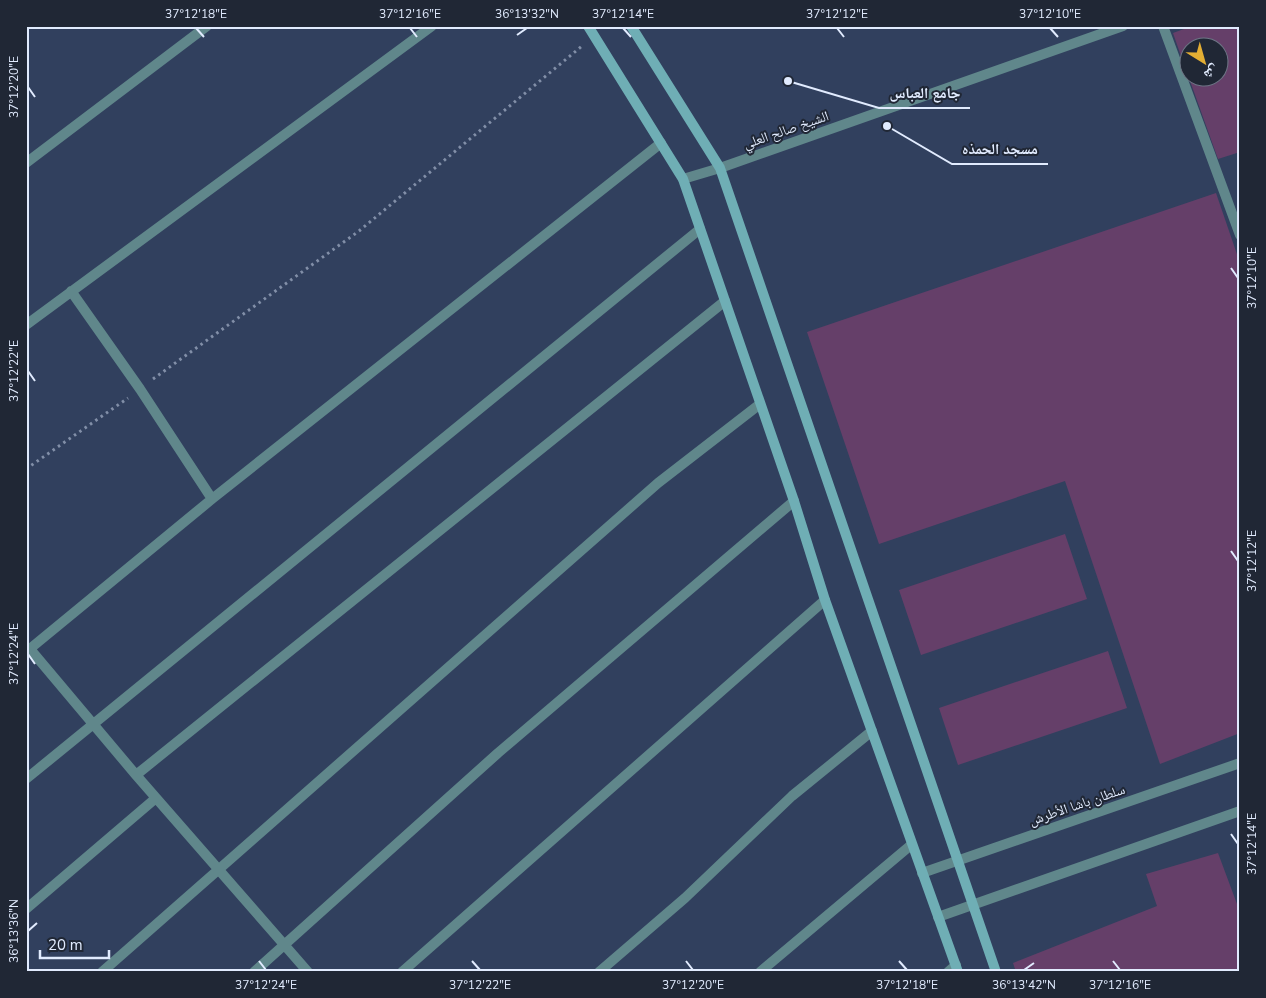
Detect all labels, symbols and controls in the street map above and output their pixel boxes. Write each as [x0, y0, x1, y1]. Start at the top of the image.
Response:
text: 37°12'18"E [165, 6, 227, 22]
text: 37°12'16"E [379, 6, 441, 22]
text: 36°13'32"N [495, 6, 559, 22]
text: 37°12'14"E [592, 6, 654, 22]
text: 37°12'12"E [806, 6, 868, 22]
text: 37°12'10"E [1019, 6, 1081, 22]
north arrow [1178, 38, 1228, 88]
text: 37°12'20"E [6, 56, 22, 118]
text: ش [1200, 60, 1223, 84]
callout: جامع العباس [879, 78, 970, 108]
text: جامع العباس [889, 83, 961, 103]
street label: الشيخ صالح العلي [741, 107, 832, 155]
callout: مسجد الحمذه [952, 134, 1048, 164]
text: مسجد الحمذه [962, 139, 1038, 159]
text: 37°12'10"E [1244, 247, 1260, 309]
text: 37°12'22"E [6, 340, 22, 402]
text: 37°12'12"E [1244, 530, 1260, 592]
text: 37°12'24"E [6, 623, 22, 685]
street label: سلطان باشا الأطرش [1027, 780, 1127, 830]
text: 37°12'14"E [1244, 813, 1260, 875]
text: 36°13'36"N [6, 899, 22, 963]
scale bar [40, 928, 109, 960]
text: 20 m [48, 935, 83, 955]
text: 37°12'24"E [235, 977, 297, 993]
text: 37°12'22"E [449, 977, 511, 993]
text: 37°12'20"E [662, 977, 724, 993]
text: 37°12'18"E [876, 977, 938, 993]
text: 36°13'42"N [992, 977, 1056, 993]
text: 37°12'16"E [1089, 977, 1151, 993]

